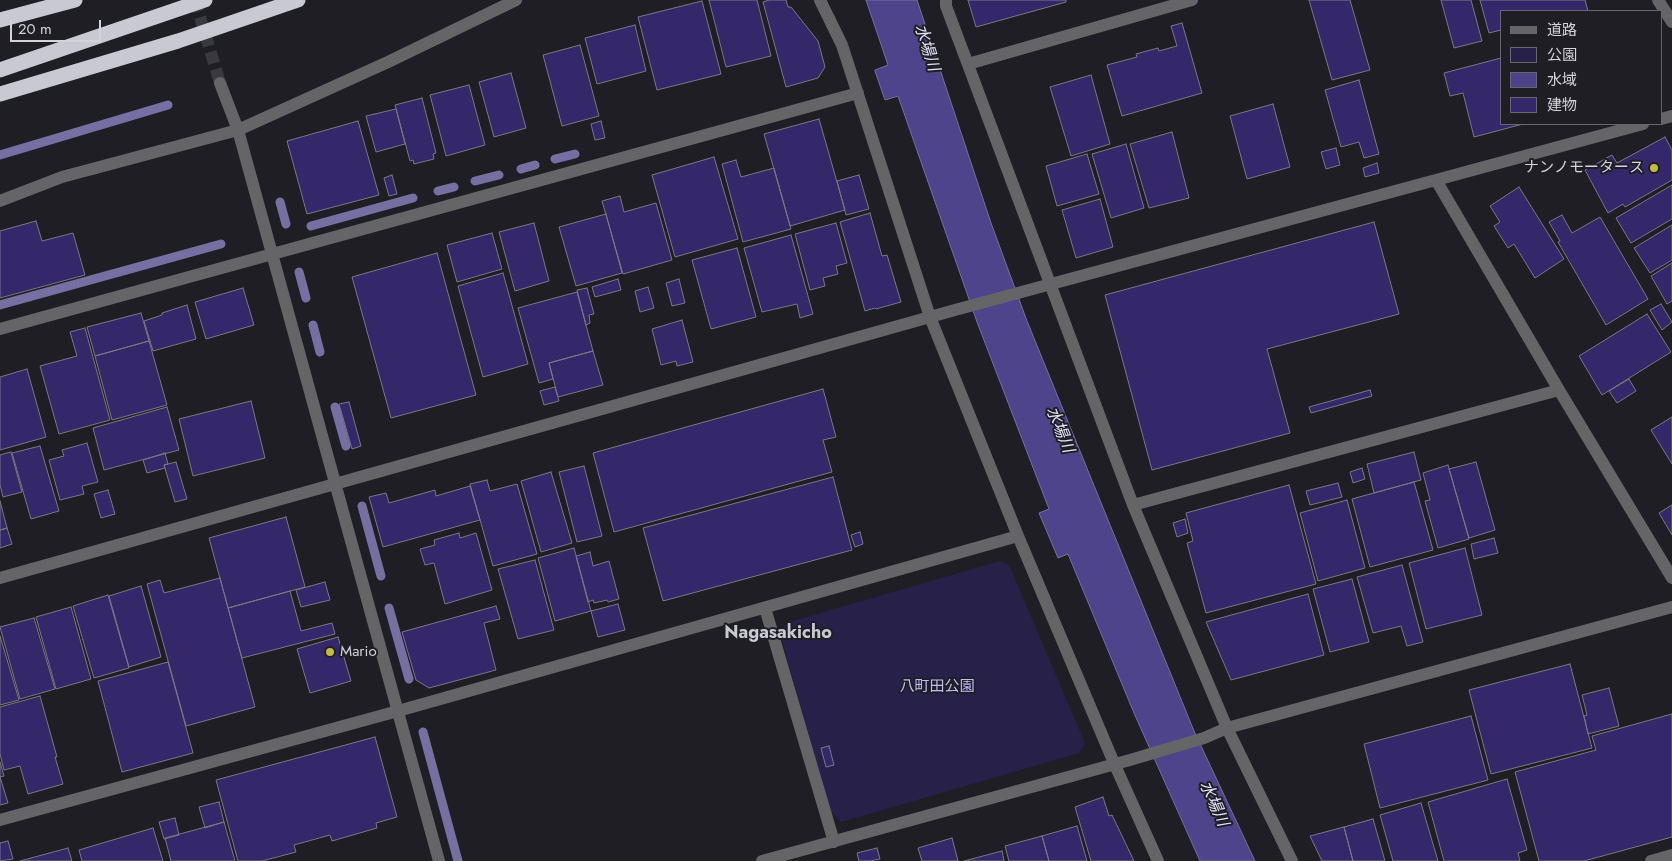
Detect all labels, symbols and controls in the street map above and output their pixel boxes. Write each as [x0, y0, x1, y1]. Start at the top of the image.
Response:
scale bar [12, 10, 104, 42]
legend [1500, 10, 1662, 125]
text: 20 m [18, 18, 52, 40]
text: 道路 [1547, 19, 1577, 41]
water label: 水場川 [909, 22, 943, 74]
text: 公園 [1547, 44, 1577, 66]
text: 水域 [1547, 69, 1577, 91]
text: 建物 [1547, 94, 1577, 116]
place label: ナンノモータース [1524, 159, 1644, 177]
marker: ナンノモータース [1648, 162, 1660, 174]
water label: 水場川 [1041, 404, 1077, 456]
district label: Nagasakicho [724, 623, 832, 645]
place label: Mario [340, 643, 377, 661]
marker: Mario [324, 646, 336, 658]
park label: 八町田公園 [900, 678, 974, 696]
water label: 水場川 [1194, 778, 1232, 830]

